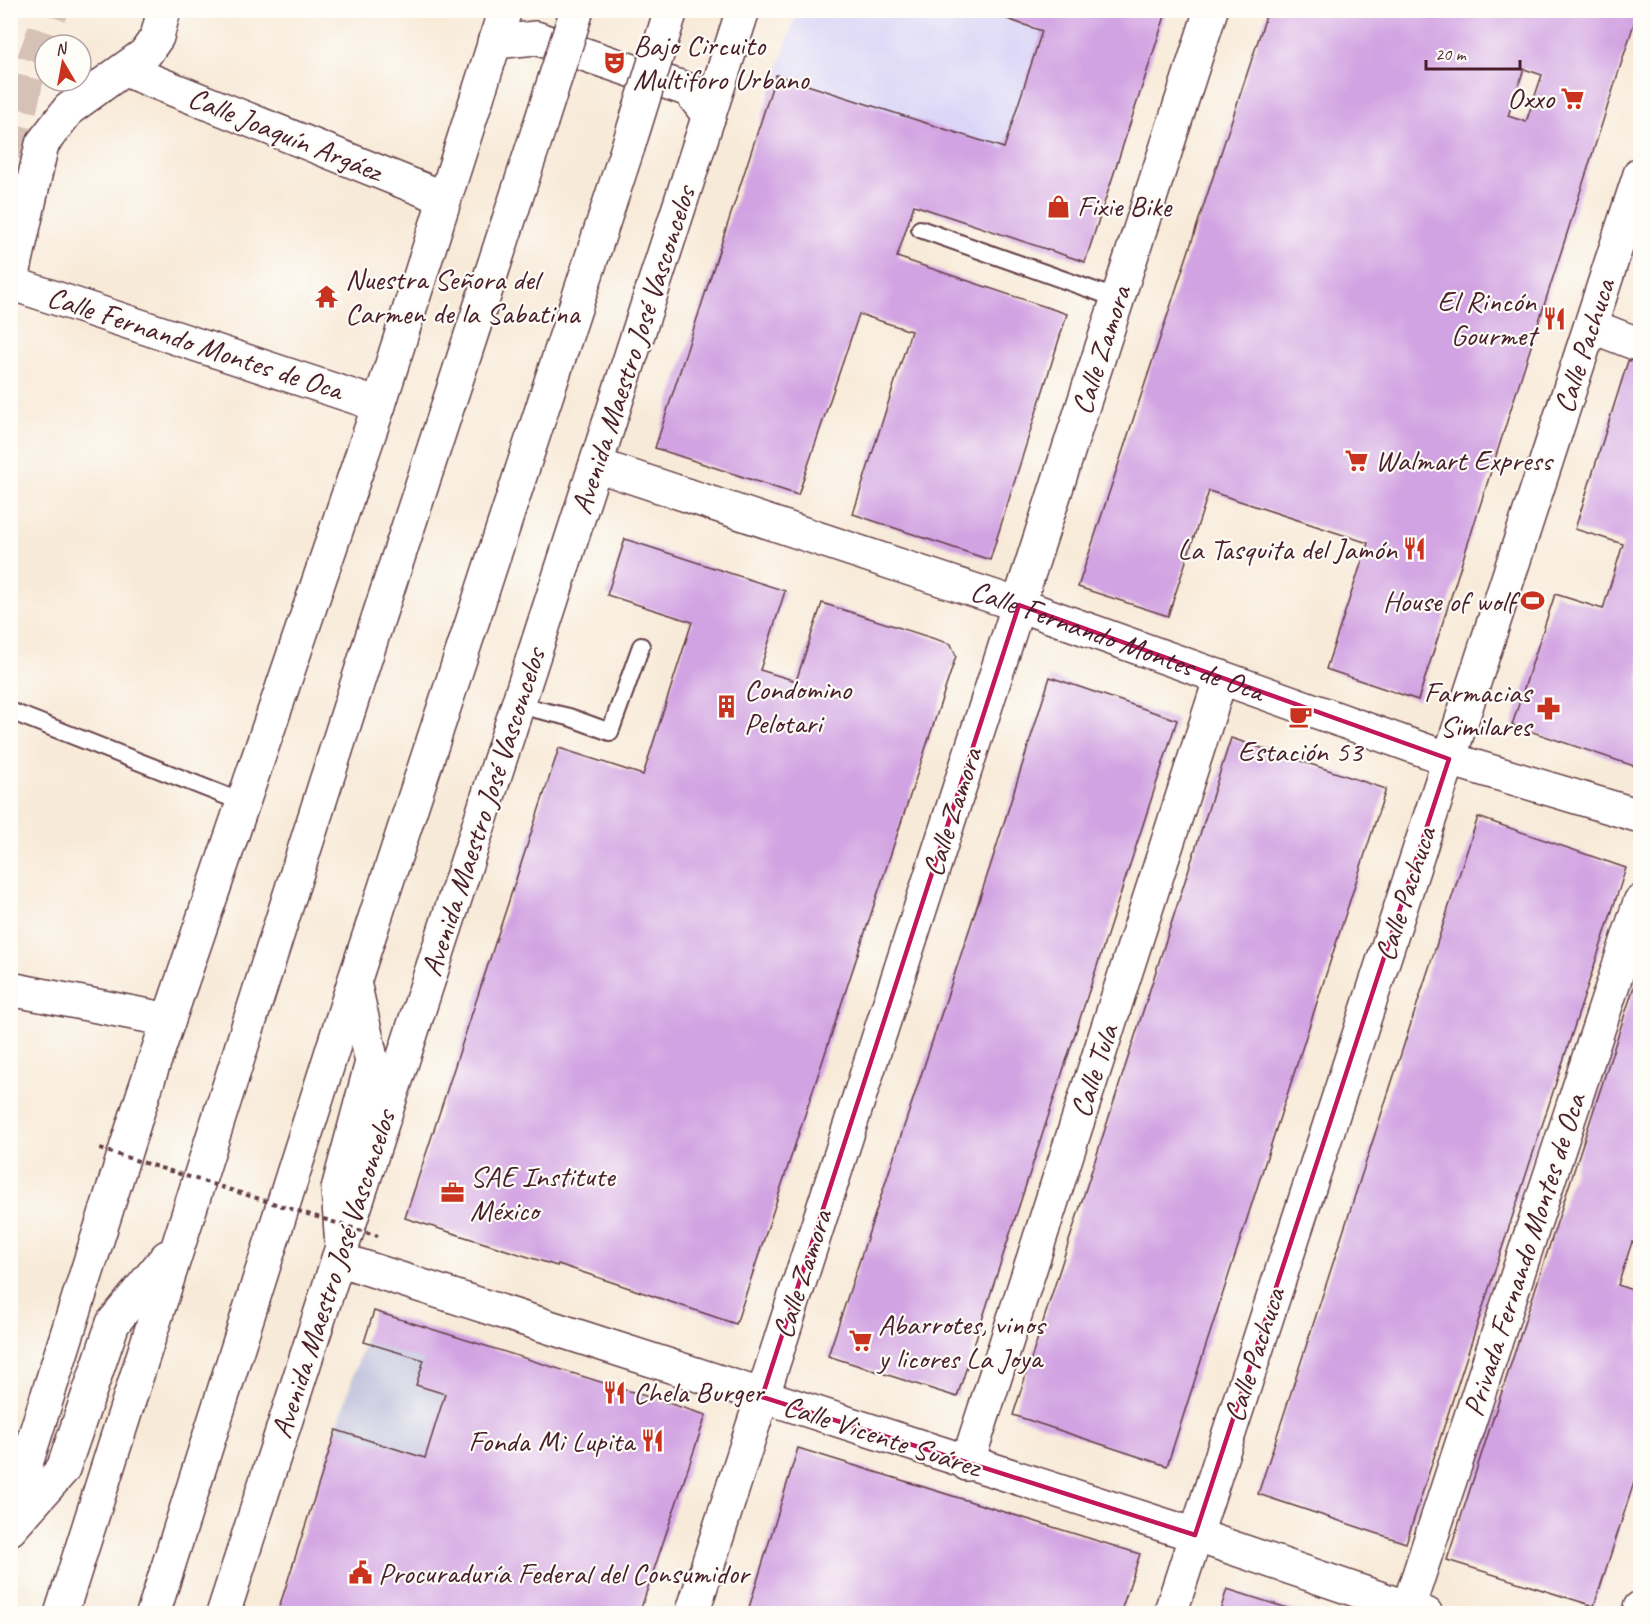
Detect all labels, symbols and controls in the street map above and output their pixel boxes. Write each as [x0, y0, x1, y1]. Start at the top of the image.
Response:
place label: Bajo Circuito Multiforo Urbano [633, 26, 810, 98]
north arrow [33, 33, 93, 93]
scale bar [1426, 33, 1520, 71]
text: N [54, 38, 70, 60]
text: 20 m [1435, 43, 1468, 65]
theatre icon: Bajo Circuito Multiforo Urbano [602, 49, 628, 75]
street label: Calle Joaquín Argáez [183, 78, 390, 191]
place label: Oxxo [1507, 79, 1555, 117]
supermarket icon: Oxxo [1559, 85, 1585, 111]
street label: Avenida Maestro José Vasconcelos [562, 179, 705, 519]
place label: Fixie Bike [1077, 187, 1173, 225]
shop icon: Fixie Bike [1046, 193, 1072, 219]
place label: Nuestra Señora del Carmen de la Sabatina [345, 260, 581, 332]
street label: Calle Pachuca [1545, 273, 1624, 418]
street label: Calle Fernando Montes de Oca [43, 277, 350, 410]
street label: Calle Zamora [1062, 279, 1140, 419]
place label: El Rincón Gourmet [1437, 282, 1540, 354]
temple icon: Nuestra Señora del Carmen de la Sabatina [314, 283, 340, 309]
restaurant icon: El Rincón Gourmet [1541, 305, 1567, 331]
place label: Walmart Express [1375, 441, 1554, 479]
supermarket icon: Walmart Express [1344, 447, 1370, 473]
place label: La Tasquita del Jamón [1177, 530, 1398, 568]
restaurant icon: La Tasquita del Jamón [1402, 536, 1428, 562]
street label: Calle Fernando Montes de Oca [966, 571, 1271, 711]
place label: House of wolf [1383, 582, 1521, 620]
sports icon: House of wolf [1520, 588, 1546, 614]
street label: Avenida Maestro José Vasconcelos [412, 641, 555, 981]
place label: Condomino Pelotari [744, 670, 853, 742]
place label: Farmacias Similares [1424, 673, 1534, 745]
building icon: Condomino Pelotari [713, 693, 739, 719]
pharmacy icon: Farmacias Similares [1536, 696, 1562, 722]
cafe icon: Estación 53 [1287, 704, 1313, 730]
place label: Estación 53 [1238, 732, 1365, 770]
street label: Calle Zamora [913, 741, 991, 881]
street label: Calle Pachuca [1366, 821, 1445, 966]
street label: Calle Tula [1061, 1018, 1127, 1122]
street label: Privada Fernando Montes de Oca [1454, 1087, 1595, 1421]
street label: Avenida Maestro José Vasconcelos [262, 1103, 405, 1443]
place label: SAE Institute México [470, 1157, 617, 1229]
office icon: SAE Institute México [439, 1180, 465, 1206]
street label: Calle Zamora [763, 1203, 841, 1343]
street label: Calle Pachuca [1215, 1282, 1294, 1427]
place label: Abarrotes, vinos y licores La Joya [876, 1305, 1047, 1377]
supermarket icon: Abarrotes, vinos y licores La Joya [847, 1328, 873, 1354]
place label: Chela Burger [633, 1373, 766, 1411]
restaurant icon: Chela Burger [602, 1379, 628, 1405]
street label: Calle Vicente Suárez [779, 1386, 988, 1487]
place label: Fonda Mi Lupita [468, 1422, 637, 1460]
restaurant icon: Fonda Mi Lupita [639, 1428, 665, 1454]
place label: Procuraduría Federal del Consumidor [378, 1554, 752, 1592]
public building icon: Procuraduría Federal del Consumidor [347, 1560, 373, 1586]

